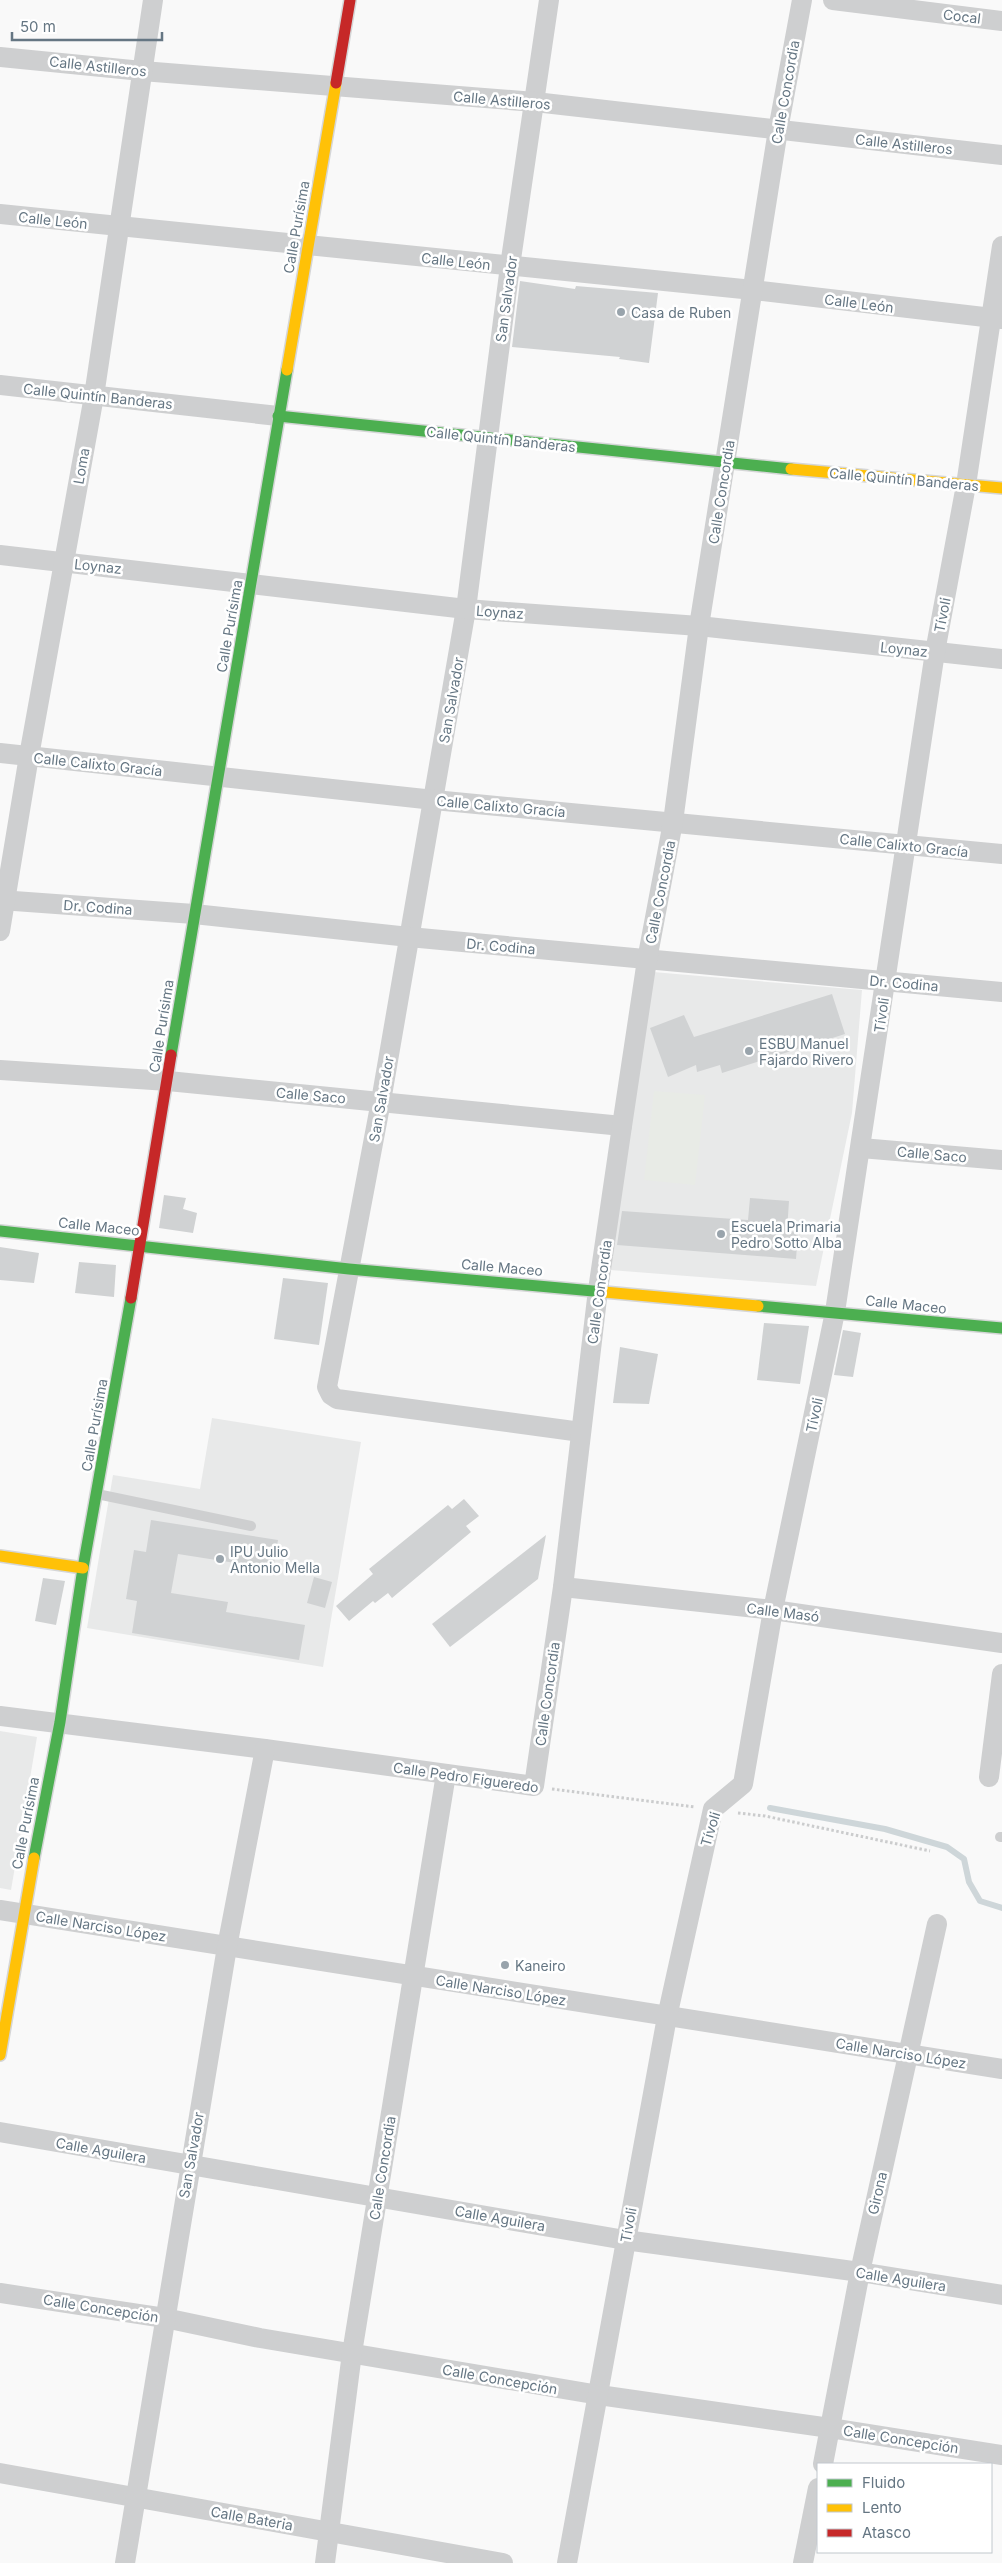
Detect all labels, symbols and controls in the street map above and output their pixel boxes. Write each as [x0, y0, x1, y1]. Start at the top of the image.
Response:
street label: Cocal [942, 5, 982, 27]
scale bar [12, 10, 162, 42]
text: 50 m [20, 17, 56, 36]
street label: Calle Concordia [768, 39, 802, 145]
street label: Calle Astilleros [48, 52, 148, 80]
street label: Calle Astilleros [453, 87, 551, 113]
street label: Calle Astilleros [854, 130, 954, 158]
street label: Calle Purísima [279, 179, 313, 275]
street label: Calle León [17, 208, 89, 232]
street label: Calle León [420, 249, 492, 273]
street label: San Salvador [492, 255, 520, 343]
street label: Calle León [823, 290, 895, 316]
place label: Casa de Ruben [631, 304, 731, 321]
marker: Casa de Ruben [615, 306, 627, 318]
street label: Calle Quintín Banderas [22, 380, 174, 412]
street label: Calle Quintín Banderas [425, 423, 577, 455]
street label: Calle Concordia [704, 439, 738, 545]
street label: Loma [69, 447, 93, 485]
street label: Calle Quintín Banderas [828, 464, 980, 494]
street label: Loynaz [73, 555, 123, 577]
street label: Calle Purísima [212, 578, 246, 674]
street label: Tívoli [930, 596, 954, 634]
street label: Loynaz [476, 602, 524, 622]
street label: Loynaz [879, 638, 929, 660]
street label: San Salvador [435, 656, 467, 744]
street label: Calle Calixto Gracía [33, 749, 163, 779]
street label: Calle Calixto Gracía [436, 792, 566, 820]
street label: Calle Calixto Gracía [839, 830, 969, 860]
street label: Calle Concordia [642, 839, 678, 945]
street label: Dr. Codina [63, 896, 133, 918]
street label: Dr. Codina [466, 935, 536, 957]
street label: Dr. Codina [869, 972, 939, 994]
street label: Calle Purísima [145, 978, 177, 1074]
street label: Tívoli [870, 996, 892, 1034]
place label: ESBU Manuel Fajardo Rivero [759, 1035, 854, 1068]
marker: ESBU Manuel Fajardo Rivero [743, 1045, 755, 1057]
street label: San Salvador [365, 1055, 397, 1143]
street label: Calle Saco [275, 1083, 347, 1107]
street label: Calle Saco [896, 1142, 968, 1166]
street label: Calle Maceo [57, 1213, 141, 1239]
place label: Escuela Primaria Pedro Sotto Alba [731, 1218, 842, 1251]
marker: Escuela Primaria Pedro Sotto Alba [715, 1228, 727, 1240]
street label: Calle Concordia [583, 1239, 615, 1345]
street label: Calle Maceo [460, 1255, 544, 1279]
street label: Calle Maceo [864, 1291, 948, 1317]
street label: Calle Purísima [77, 1377, 111, 1473]
street label: Tívoli [802, 1396, 826, 1434]
place label: IPU Julio Antonio Mella [230, 1543, 320, 1576]
marker: IPU Julio Antonio Mella [214, 1553, 226, 1565]
street label: Calle Masó [746, 1599, 820, 1625]
street label: Calle Concordia [531, 1641, 563, 1747]
street label: Calle Pedro Figueredo [392, 1758, 540, 1796]
street label: Calle Purísima [8, 1775, 42, 1871]
street label: Tívoli [697, 1810, 723, 1848]
street label: Calle Narciso López [34, 1907, 168, 1945]
place label: Kaneiro [515, 1957, 566, 1974]
marker: Kaneiro [499, 1959, 511, 1971]
street label: Calle Narciso López [434, 1971, 568, 2009]
street label: Calle Narciso López [834, 2034, 968, 2072]
street label: San Salvador [175, 2111, 207, 2199]
street label: Calle Concordia [365, 2115, 399, 2221]
street label: Calle Aguilera [54, 2134, 148, 2166]
street label: Girona [864, 2170, 890, 2216]
street label: Calle Aguilera [453, 2202, 547, 2234]
street label: Tívoli [617, 2206, 639, 2244]
street label: Calle Aguilera [854, 2263, 948, 2295]
street label: Calle Concepción [42, 2290, 160, 2326]
street label: Calle Concepción [441, 2361, 559, 2397]
street label: Calle Concepción [842, 2421, 960, 2457]
legend [817, 2463, 992, 2553]
text: Fluido [862, 2473, 905, 2492]
text: Lento [862, 2498, 902, 2517]
street label: Calle Bateria [209, 2502, 295, 2534]
text: Atasco [862, 2523, 911, 2542]

